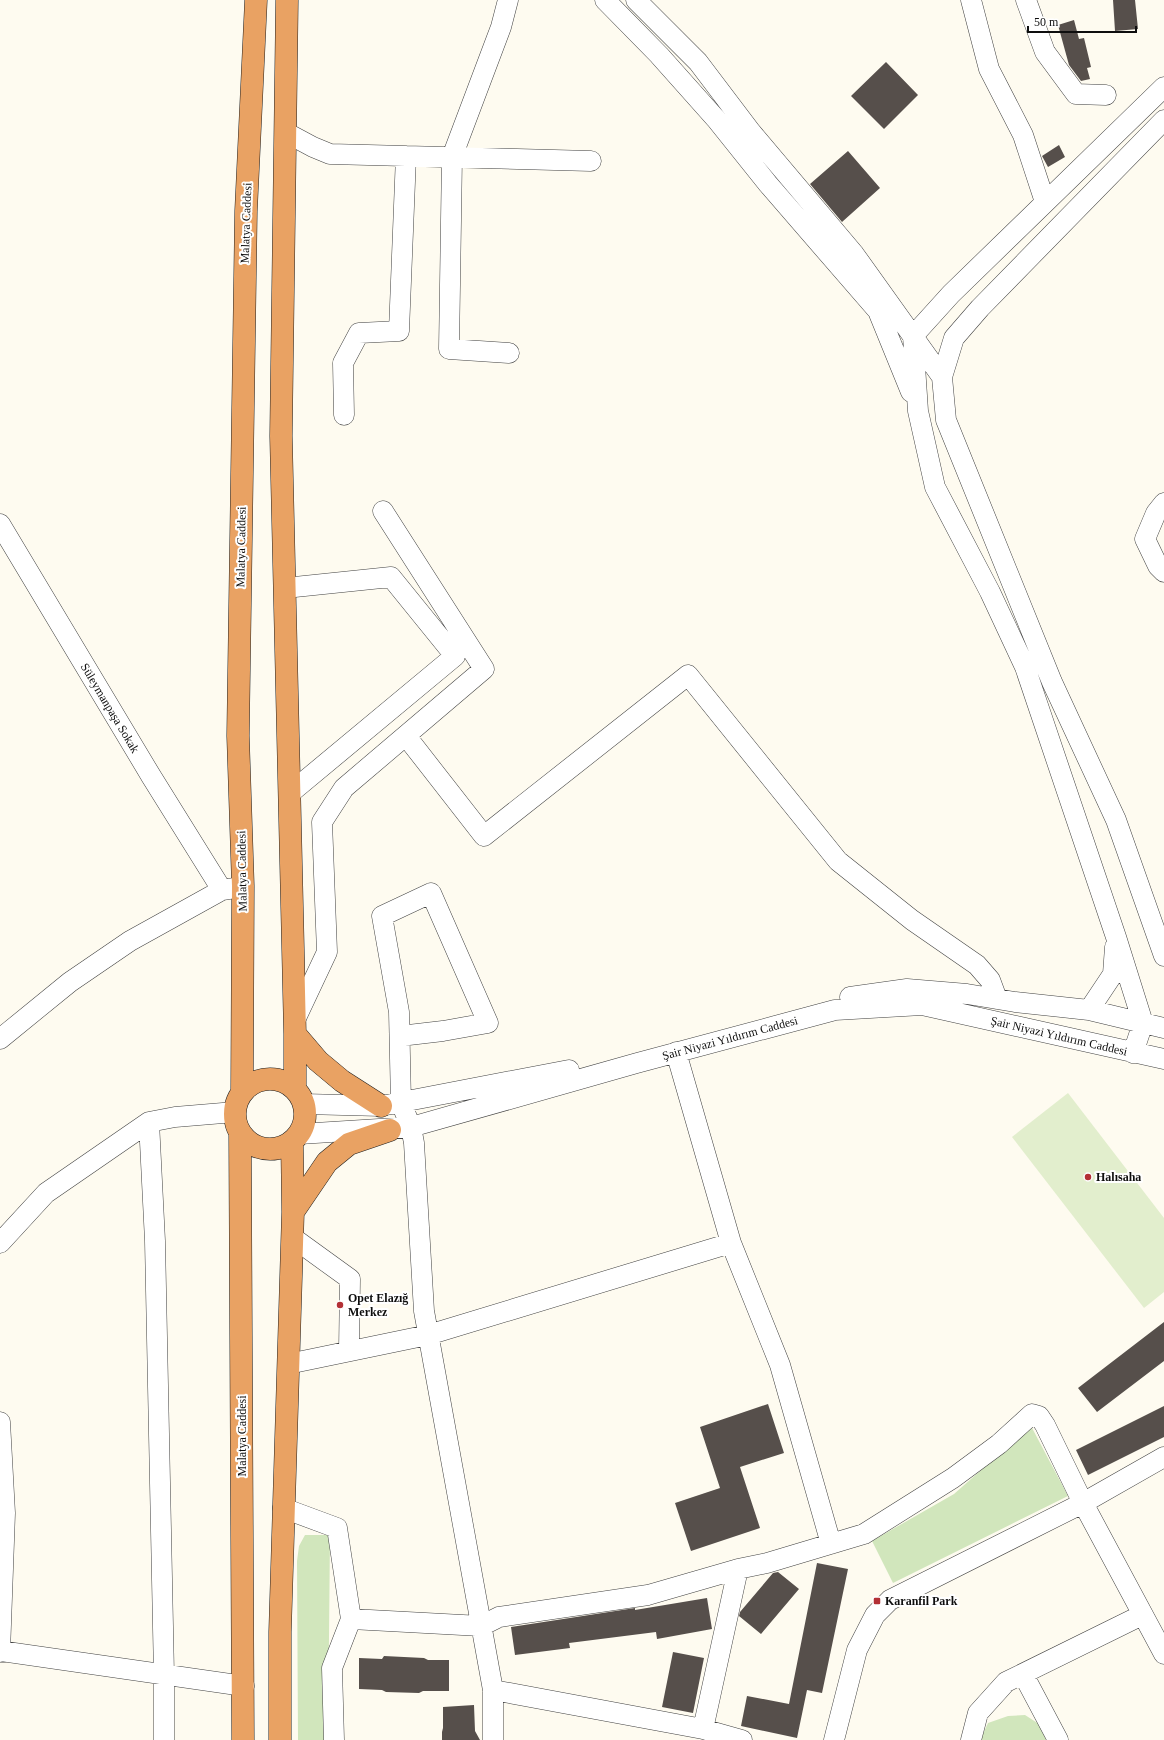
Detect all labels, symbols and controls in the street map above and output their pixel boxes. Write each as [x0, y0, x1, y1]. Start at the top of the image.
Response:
scale bar [1028, 8, 1136, 34]
text: 50 m [1034, 15, 1059, 29]
street label: Malatya Caddesi [238, 182, 254, 264]
street label: Malatya Caddesi [233, 506, 249, 588]
street label: Süleymanpaşa Sokak [78, 661, 142, 755]
street label: Malatya Caddesi [234, 830, 250, 912]
street label: Şair Niyazi Yıldırım Caddesi [661, 1013, 800, 1063]
street label: Şair Niyazi Yıldırım Caddesi [989, 1013, 1129, 1059]
place label: Halısaha [1096, 1170, 1141, 1184]
marker: Halısaha [1083, 1172, 1093, 1182]
place label: Opet Elazığ Merkez [348, 1291, 408, 1319]
marker: Opet Elazığ Merkez [335, 1300, 345, 1310]
street label: Malatya Caddesi [235, 1395, 249, 1476]
place label: Karanfil Park [885, 1594, 958, 1608]
marker: Karanfil Park [872, 1596, 882, 1606]

